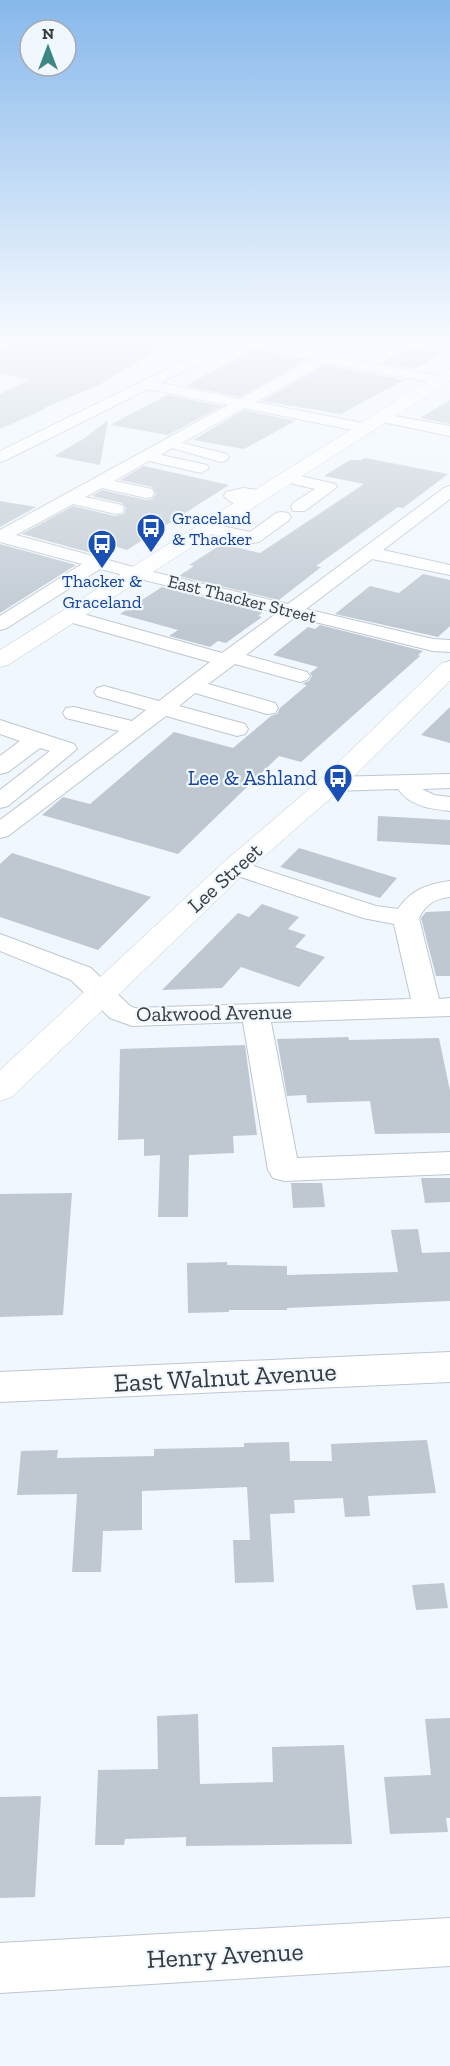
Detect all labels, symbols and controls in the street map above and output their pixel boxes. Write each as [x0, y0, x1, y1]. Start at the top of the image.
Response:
north arrow [18, 18, 78, 78]
text: N [42, 24, 54, 43]
place label: Graceland & Thacker [172, 507, 252, 550]
bus stop icon: Graceland & Thacker [135, 512, 167, 554]
bus stop icon: Thacker & Graceland [86, 528, 118, 570]
place label: Thacker & Graceland [62, 570, 142, 613]
street label: East Thacker Street [166, 570, 319, 628]
bus stop icon: Lee & Ashland [322, 762, 354, 804]
place label: Lee & Ashland [188, 765, 317, 790]
street label: Lee Street [182, 838, 267, 917]
street label: Oakwood Avenue [136, 999, 292, 1026]
street label: East Walnut Avenue [113, 1355, 337, 1399]
street label: Henry Avenue [146, 1935, 304, 1975]

